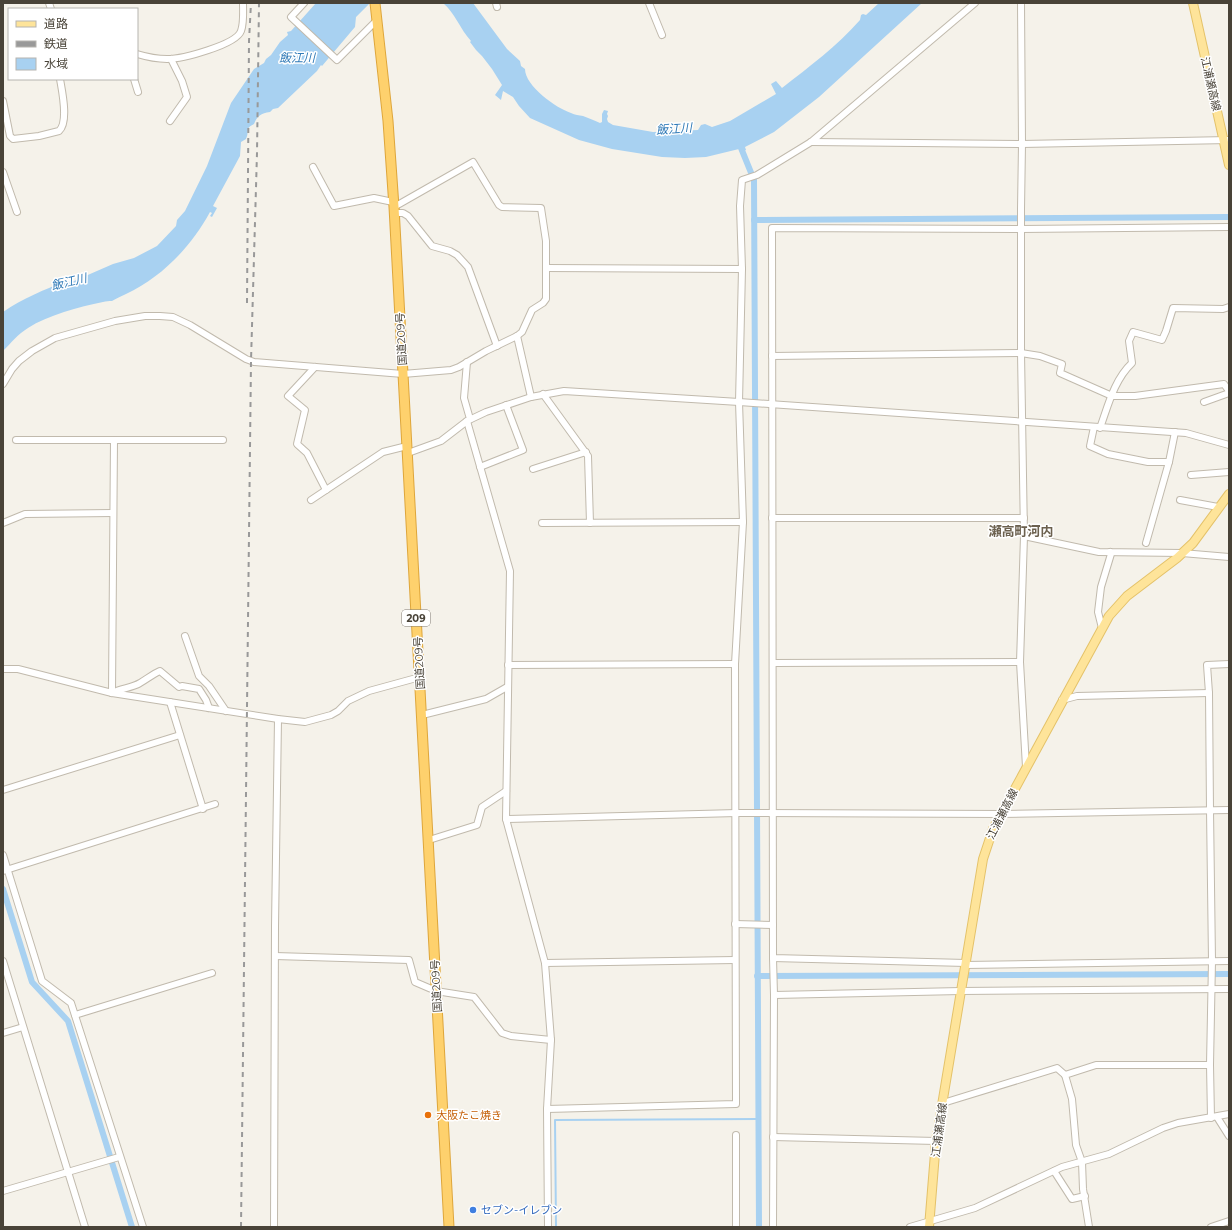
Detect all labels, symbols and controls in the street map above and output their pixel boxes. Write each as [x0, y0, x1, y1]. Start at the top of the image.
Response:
legend [8, 8, 138, 80]
text: 道路 [44, 16, 68, 31]
text: 鉄道 [44, 36, 68, 51]
water label: 飯江川 [279, 50, 317, 65]
text: 水域 [44, 56, 68, 71]
street label: 江浦瀬高線 [1198, 56, 1224, 112]
water label: 飯江川 [655, 120, 694, 137]
water label: 飯江川 [50, 270, 90, 293]
street label: 国道209号 [393, 312, 409, 366]
district label: 瀬高町河内 [988, 523, 1054, 539]
road number: 209 [402, 610, 430, 626]
street label: 国道209号 [411, 636, 427, 690]
street label: 江浦瀬高線 [983, 786, 1021, 842]
street label: 国道209号 [428, 959, 444, 1013]
street label: 江浦瀬高線 [928, 1102, 950, 1158]
place label: 大阪たこ焼き [436, 1108, 502, 1122]
marker: 大阪たこ焼き [423, 1110, 433, 1120]
place label: セブン-イレブン [481, 1203, 562, 1217]
marker: セブン-イレブン [468, 1205, 478, 1215]

